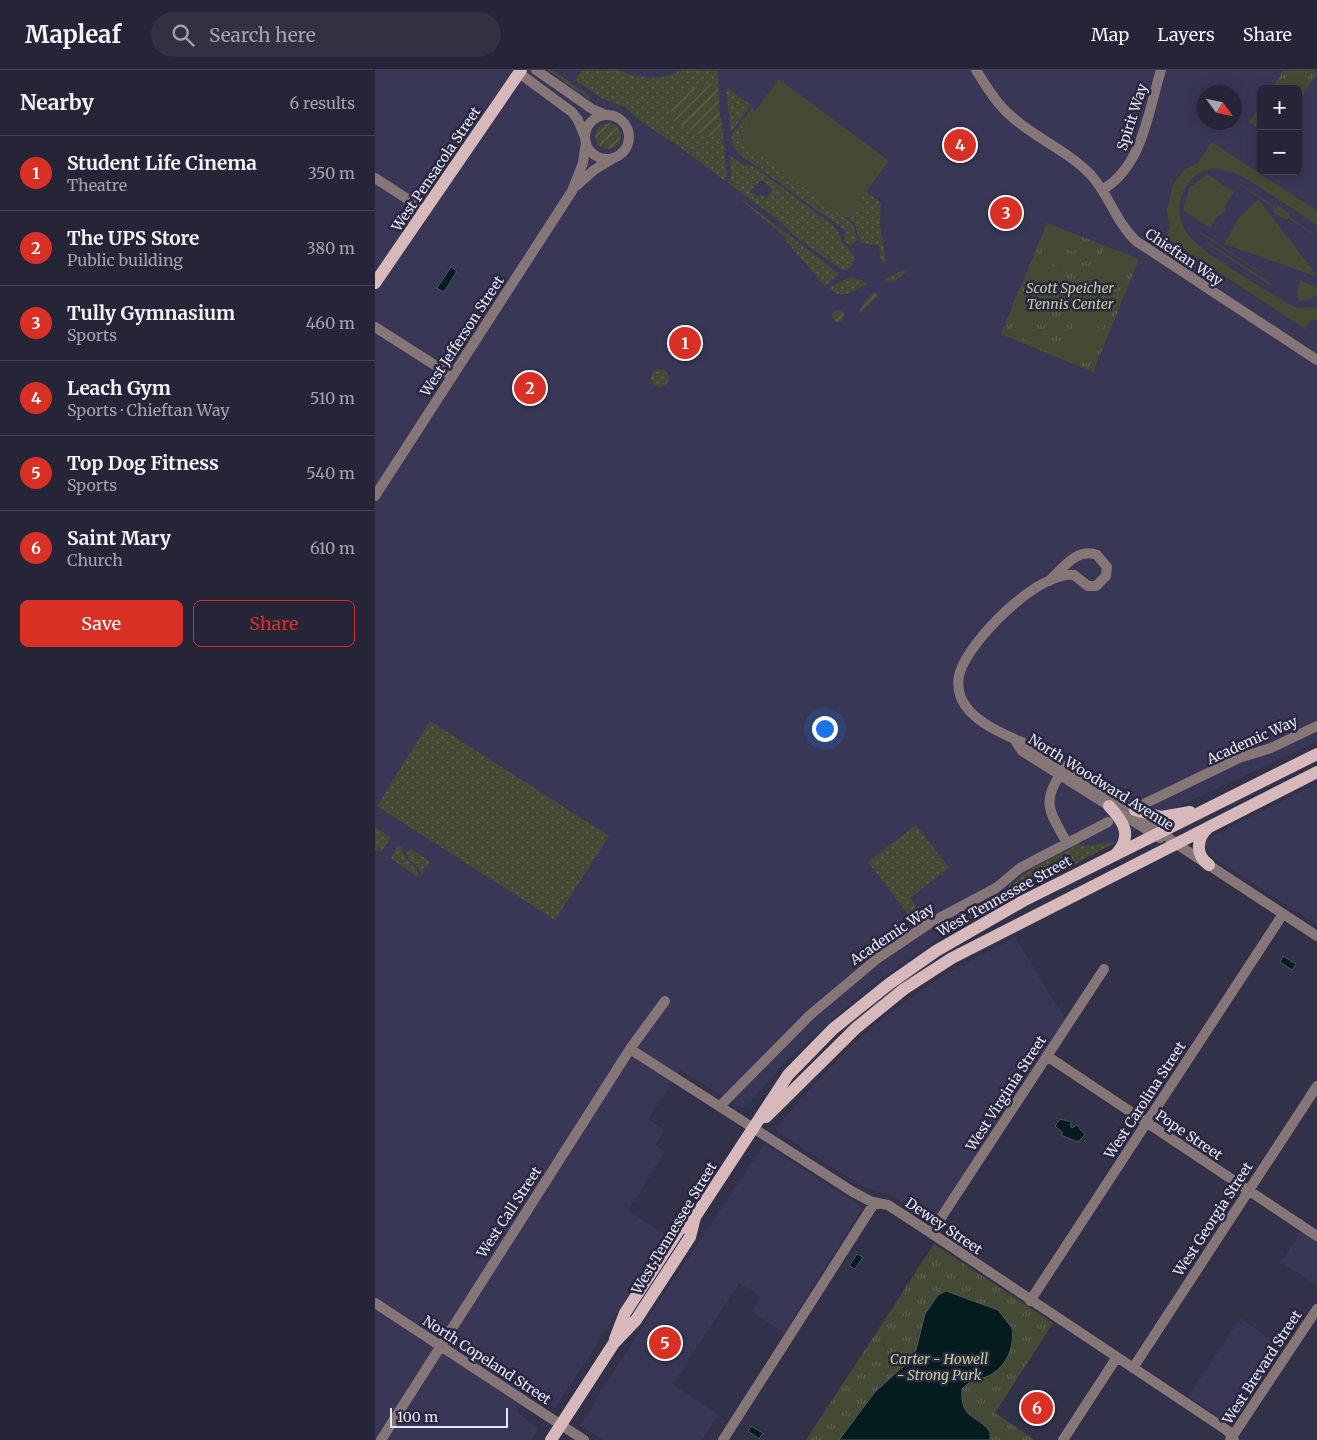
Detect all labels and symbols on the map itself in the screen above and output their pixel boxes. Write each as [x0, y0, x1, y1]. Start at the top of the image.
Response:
street label: Spirit Way [1113, 80, 1152, 153]
north arrow [1197, 85, 1242, 130]
street label: West Pensacola Street [387, 103, 485, 236]
pin: 4 [944, 126, 976, 164]
pin: 3 [990, 194, 1022, 232]
street label: Chieftan Way [1142, 224, 1227, 290]
street label: West Jefferson Street [416, 272, 508, 401]
park label: Scott Speicher Tennis Center [1026, 279, 1114, 313]
pin: 1 [669, 324, 701, 362]
pin: 2 [514, 369, 546, 407]
street label: Academic Way [1203, 712, 1301, 769]
your location [812, 716, 838, 742]
street label: North Woodward Avenue [1025, 730, 1177, 834]
street label: West Tennessee Street [933, 851, 1075, 941]
street label: Academic Way [846, 899, 938, 969]
street label: West Virginia Street [961, 1031, 1050, 1155]
street label: West Carolina Street [1100, 1038, 1190, 1163]
street label: Pope Street [1152, 1106, 1226, 1164]
street label: West Tennessee Street [627, 1158, 721, 1298]
street label: West Georgia Street [1169, 1158, 1257, 1280]
street label: West Call Street [472, 1163, 546, 1262]
street label: Dewey Street [902, 1194, 986, 1259]
street label: West Brevard Street [1218, 1306, 1306, 1428]
street label: North Copeland Street [419, 1312, 555, 1409]
pin: 5 [649, 1324, 681, 1362]
park label: Carter - Howell - Strong Park [890, 1350, 988, 1384]
pin: 6 [1021, 1389, 1053, 1427]
scale bar [390, 1405, 507, 1428]

